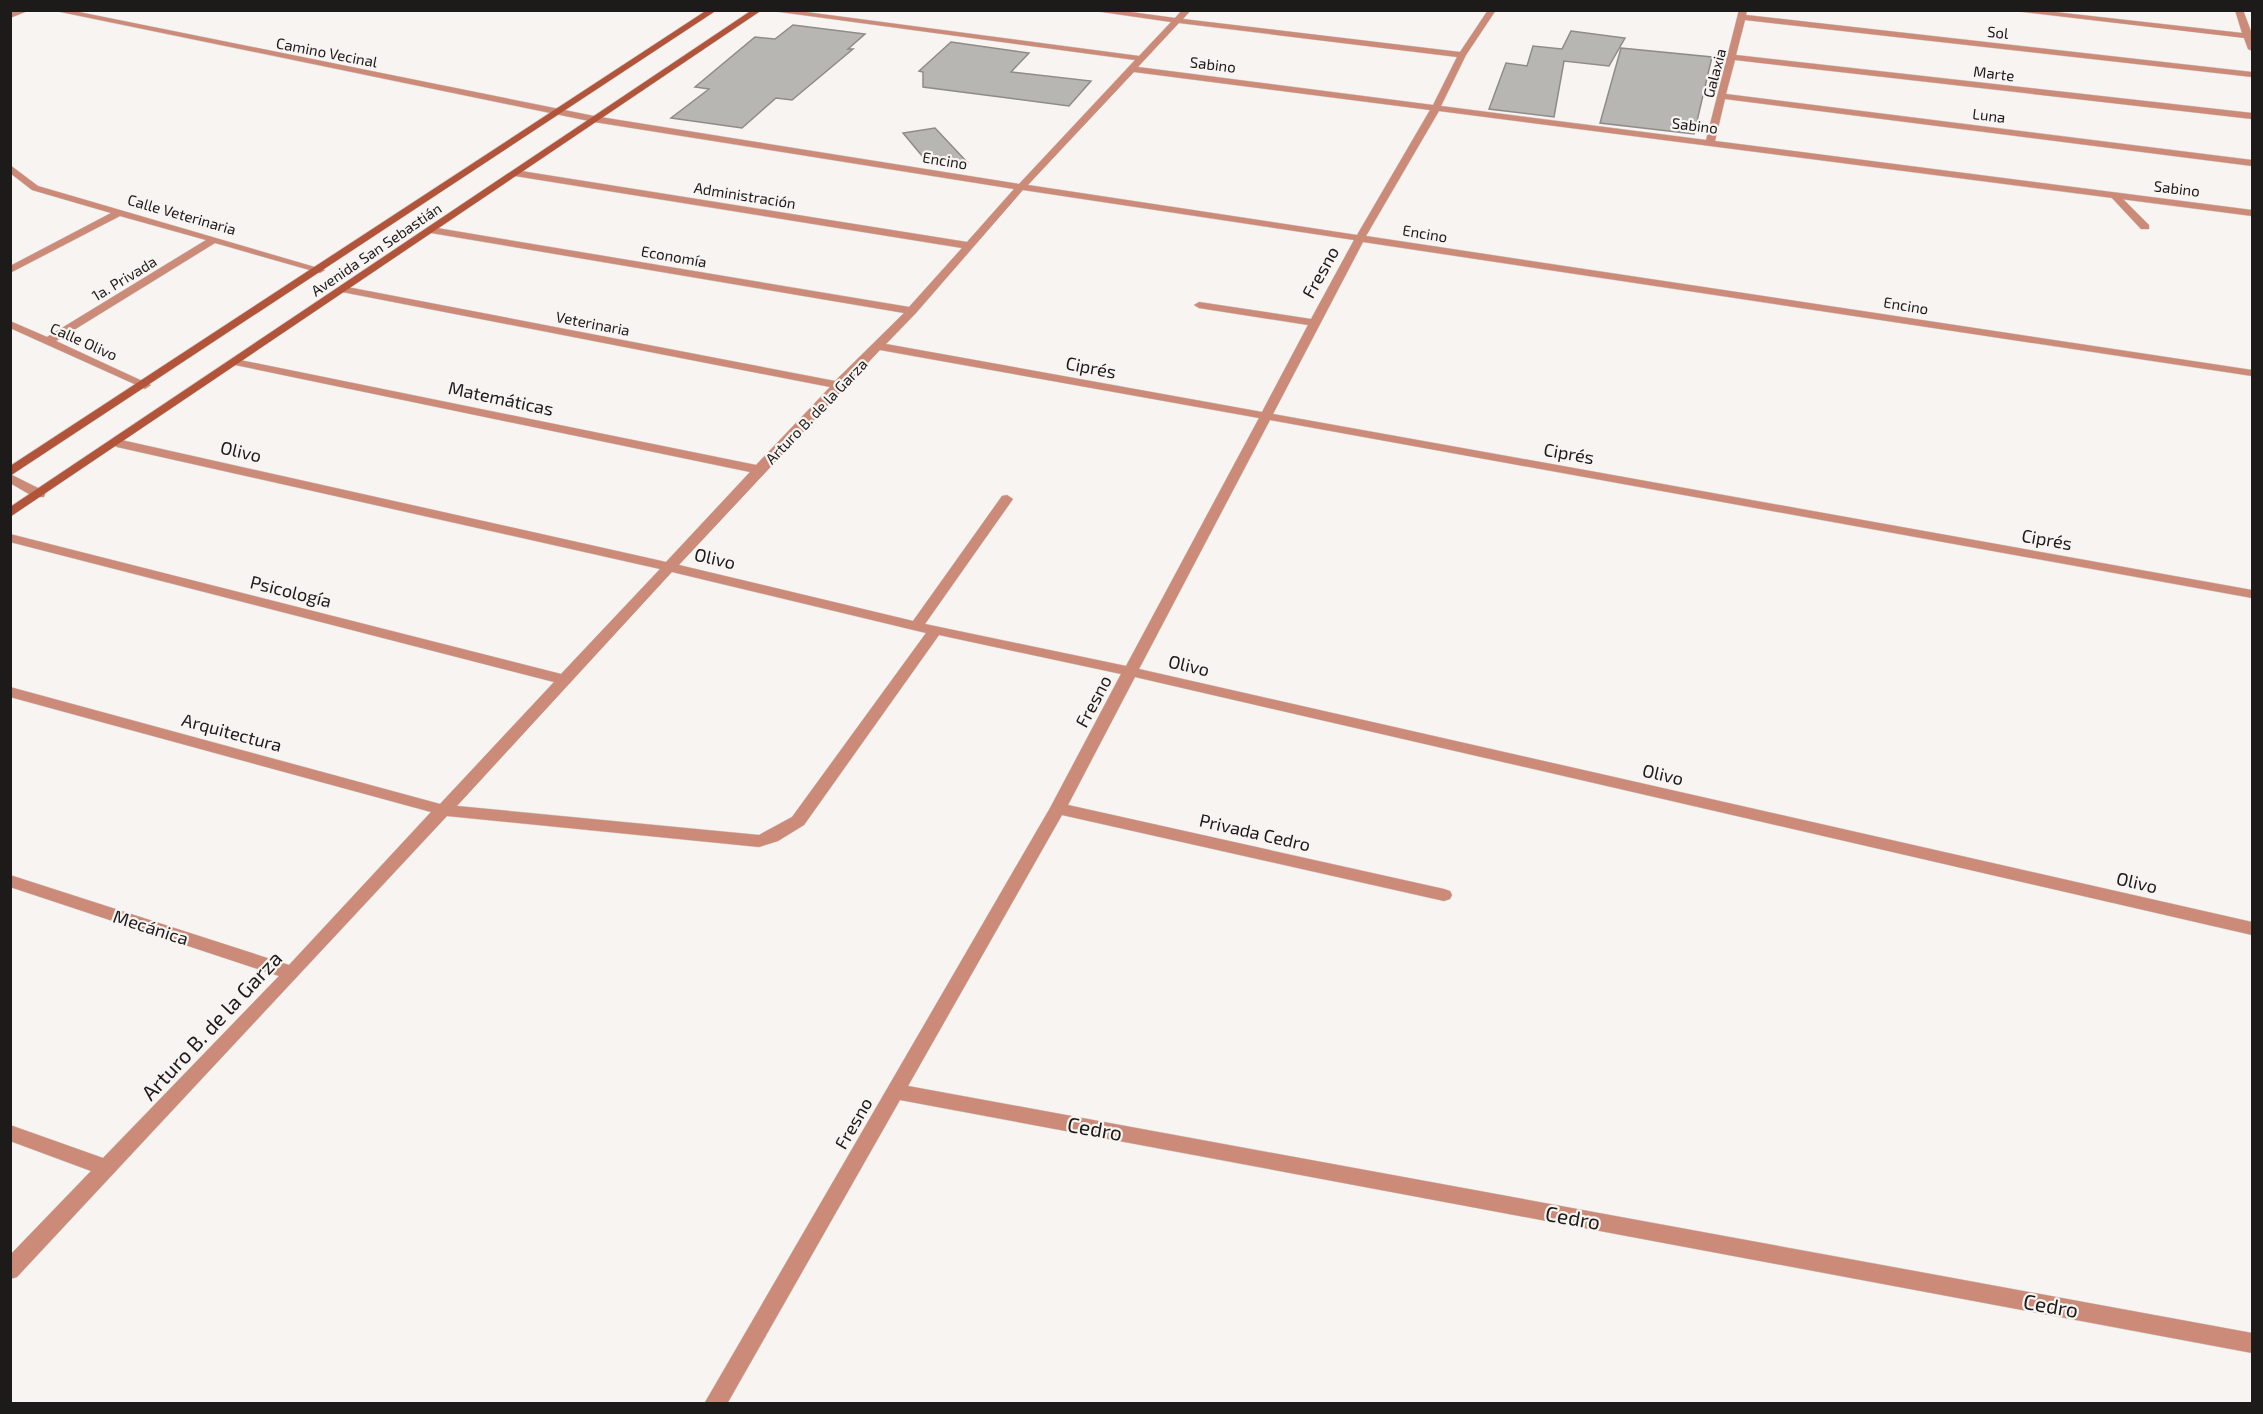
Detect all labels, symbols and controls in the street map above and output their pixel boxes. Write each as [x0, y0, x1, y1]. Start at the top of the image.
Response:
street label: Sol [1986, 22, 2010, 42]
street label: Camino Vecinal [275, 33, 380, 71]
street label: Galaxia [1699, 46, 1729, 100]
street label: Sabino [1189, 52, 1237, 76]
street label: Marte [1972, 62, 2016, 84]
street label: Luna [1971, 104, 2007, 126]
street label: Sabino [1671, 113, 1719, 137]
street label: Encino [921, 148, 969, 172]
street label: Sabino [2153, 176, 2201, 200]
street label: Administración [693, 178, 797, 212]
street label: Calle Veterinaria [126, 190, 238, 238]
street label: Avenida San Sebastián [307, 199, 445, 299]
street label: Encino [1401, 221, 1449, 245]
street label: Economía [640, 241, 708, 271]
street label: Fresno [1297, 242, 1343, 302]
street label: 1a. Privada [88, 252, 160, 304]
street label: Encino [1882, 293, 1930, 317]
street label: Veterinaria [554, 307, 632, 339]
street label: Calle Olivo [48, 318, 120, 364]
street label: Ciprés [1064, 351, 1118, 383]
street label: Arturo B. de la Garza [761, 355, 871, 467]
street label: Matemáticas [446, 376, 556, 420]
street label: Olivo [218, 436, 264, 466]
street label: Ciprés [1542, 438, 1596, 468]
street label: Ciprés [2020, 524, 2074, 554]
street label: Olivo [692, 543, 738, 573]
street label: Psicología [248, 570, 334, 612]
street label: Olivo [1166, 650, 1212, 680]
street label: Fresno [1070, 671, 1116, 731]
street label: Arquitectura [180, 708, 284, 756]
street label: Olivo [1640, 759, 1686, 789]
street label: Privada Cedro [1197, 809, 1313, 855]
street label: Olivo [2114, 867, 2160, 897]
street label: Mecánica [111, 905, 191, 949]
street label: Arturo B. de la Garza [136, 945, 286, 1105]
street label: Fresno [830, 1093, 876, 1153]
street label: Cedro [1066, 1111, 1124, 1145]
street label: Cedro [1544, 1200, 1602, 1234]
street label: Cedro [2022, 1288, 2080, 1322]

